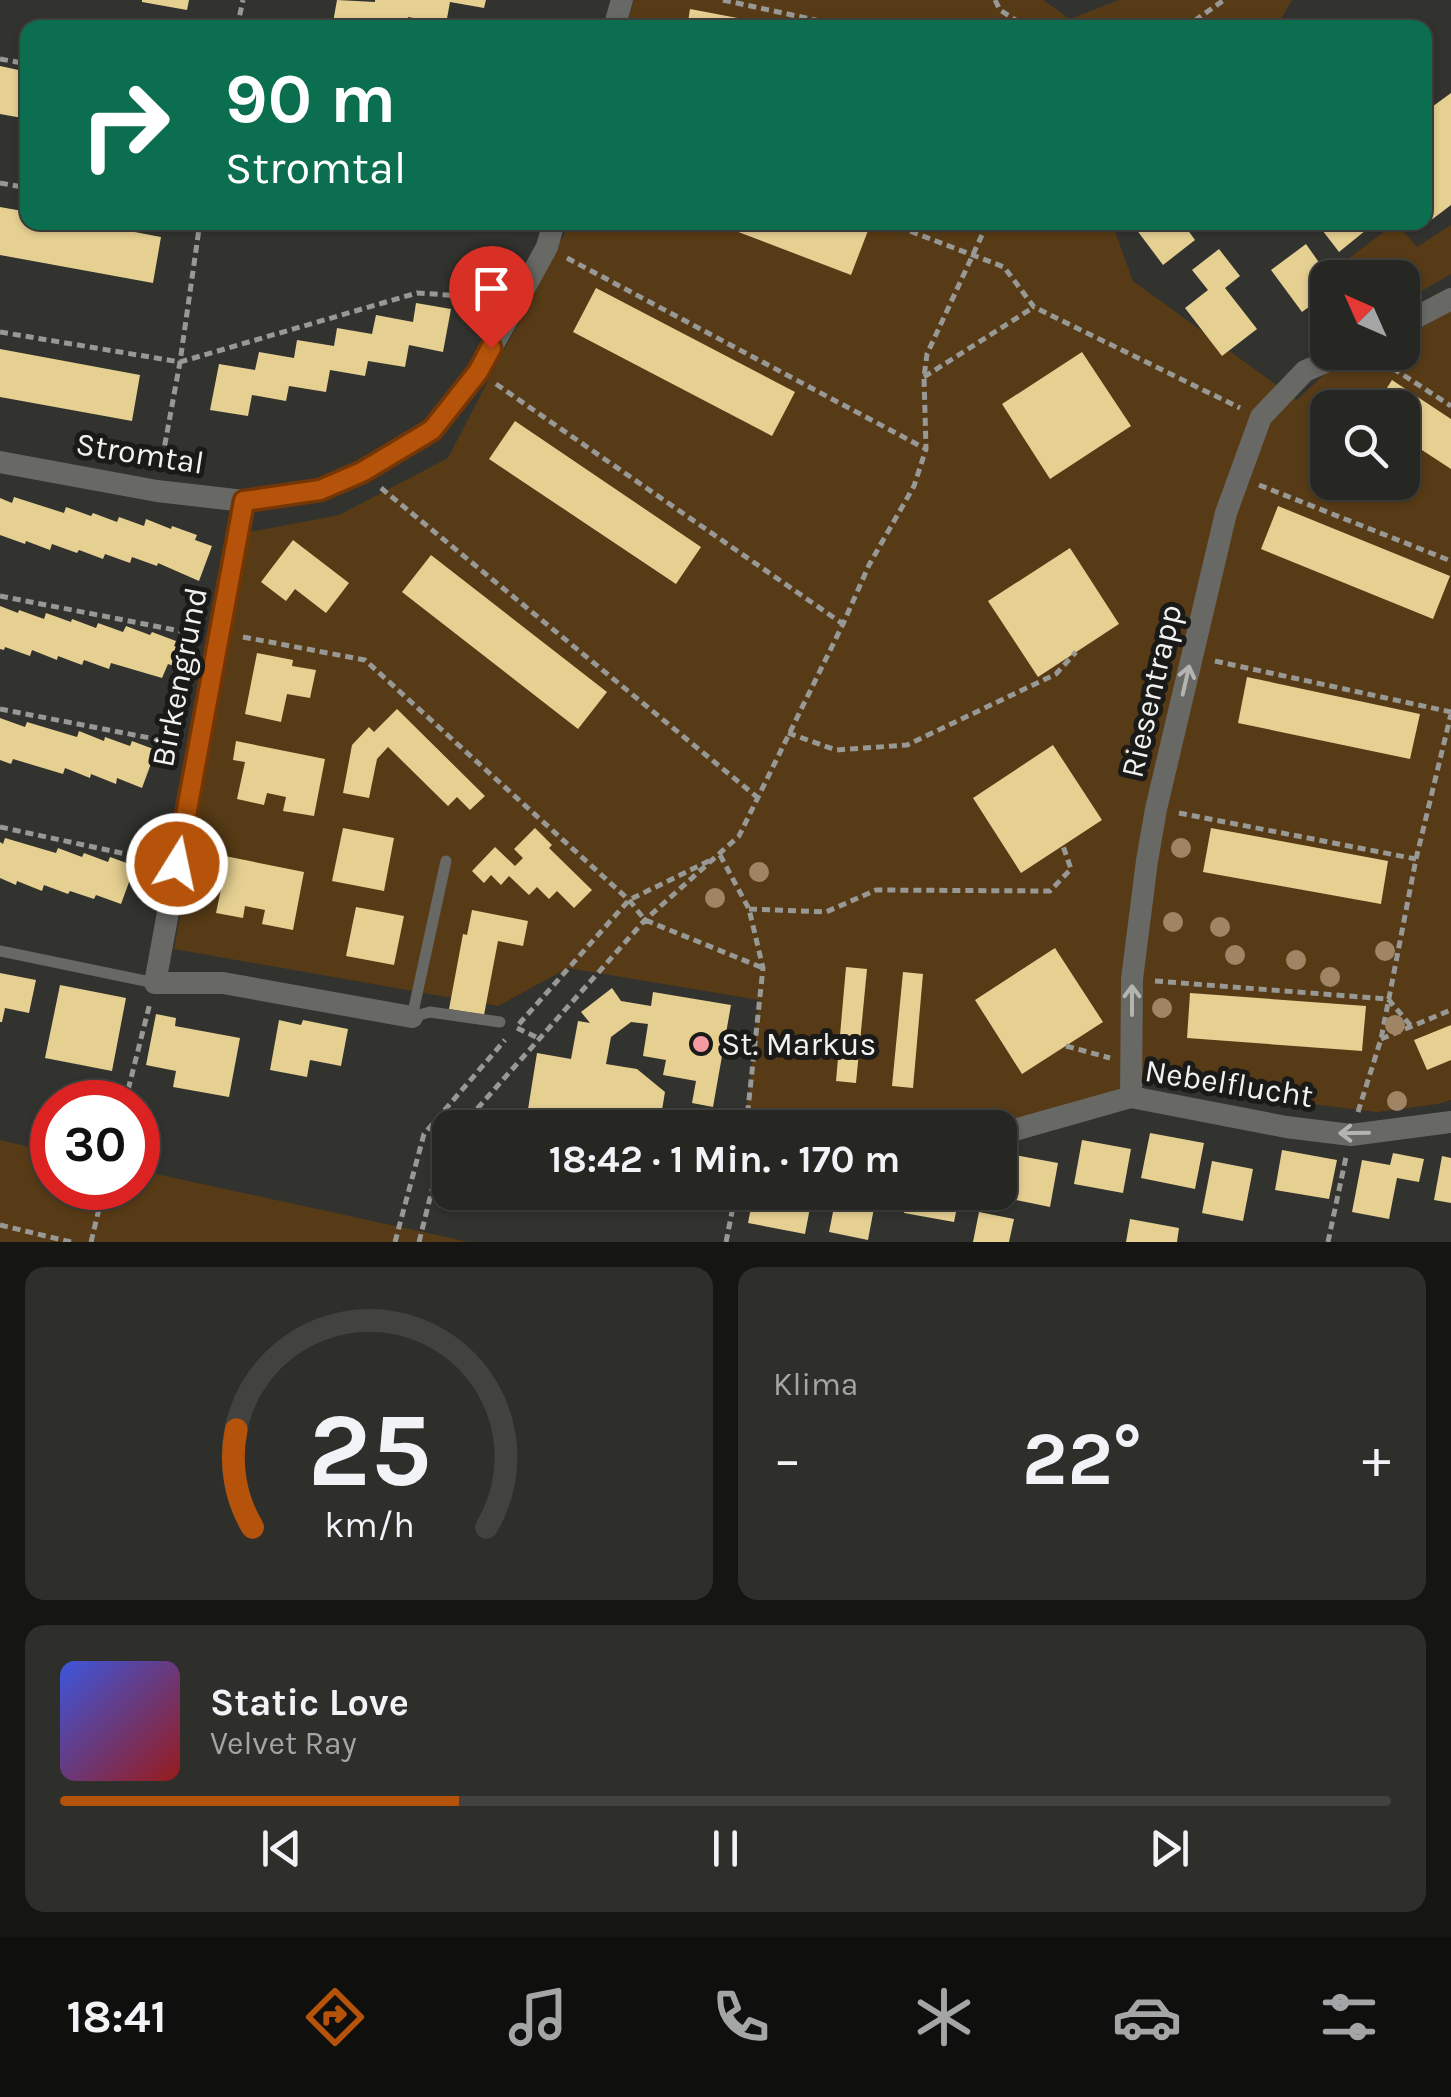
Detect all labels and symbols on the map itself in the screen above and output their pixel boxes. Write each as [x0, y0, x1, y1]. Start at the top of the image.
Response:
pin [449, 246, 534, 349]
north arrow [1310, 260, 1420, 370]
street label: Stromtal [73, 425, 207, 482]
street label: Birkengrund [144, 584, 215, 770]
street label: Riesentrapp [1114, 601, 1189, 781]
one-way arrow [1178, 665, 1196, 697]
position arrow [125, 812, 229, 916]
one-way arrow [1122, 984, 1142, 1016]
place label: St. Markus [721, 1026, 876, 1063]
marker: St. Markus [690, 1033, 712, 1055]
street label: Nebelflucht [1142, 1052, 1316, 1115]
speed limit sign: 30 [30, 1080, 160, 1210]
one-way arrow [1339, 1123, 1371, 1142]

